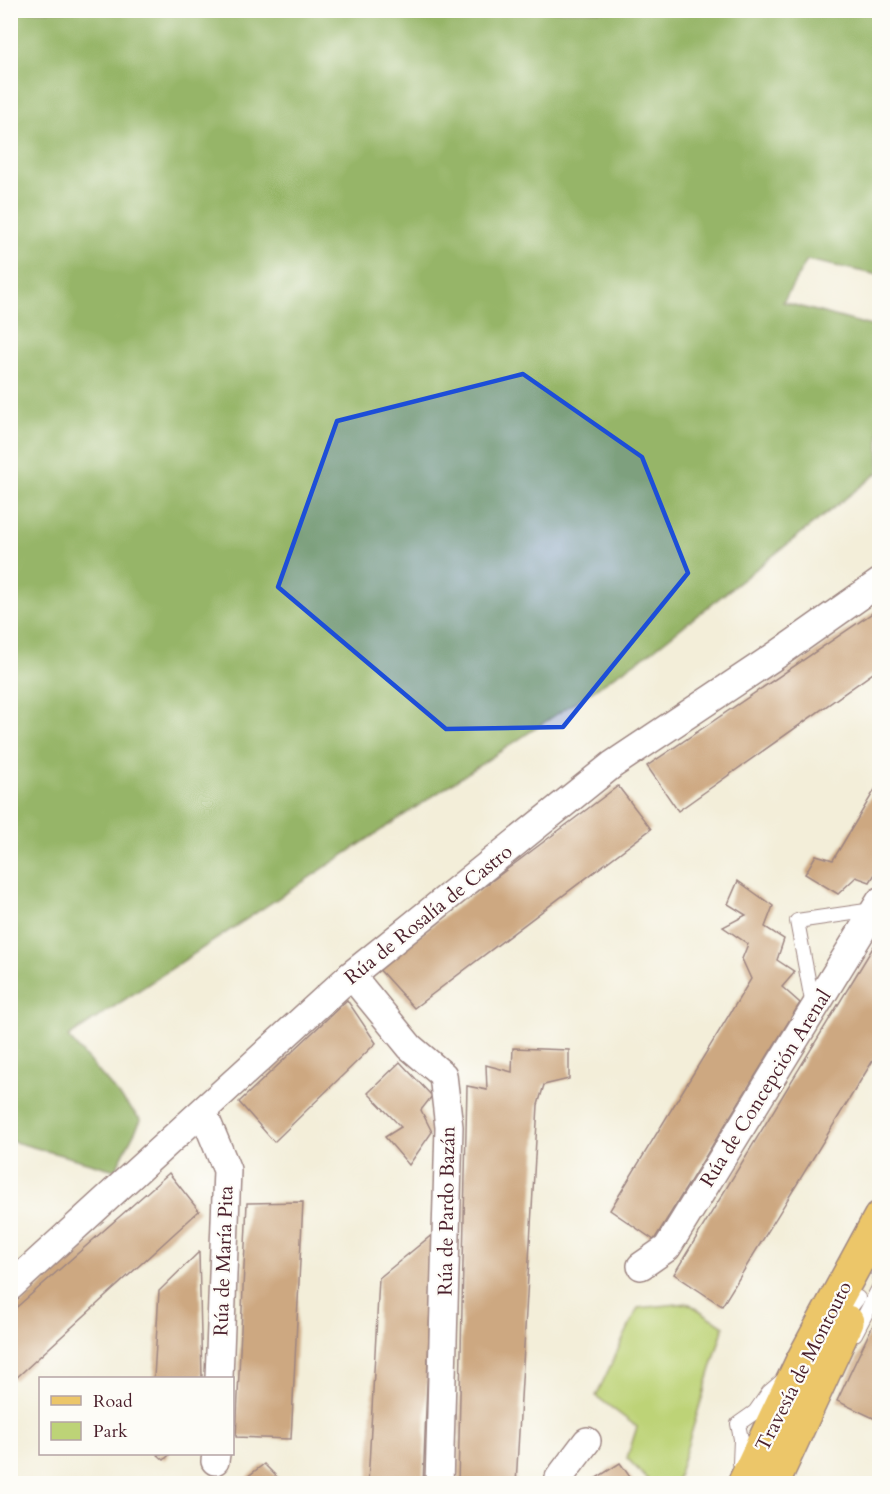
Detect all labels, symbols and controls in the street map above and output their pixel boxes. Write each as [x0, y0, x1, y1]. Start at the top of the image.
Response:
street label: Rúa de Rosalía de Castro [339, 838, 518, 991]
street label: Rúa de Concepción Arenal [693, 984, 837, 1192]
street label: Rúa de Pardo Bazán [432, 1125, 461, 1296]
street label: Rúa de María Pita [207, 1185, 240, 1337]
street label: Travesía de Montouto [749, 1276, 858, 1456]
legend [39, 1377, 234, 1455]
text: Road [93, 1389, 133, 1414]
text: Park [93, 1419, 128, 1444]

